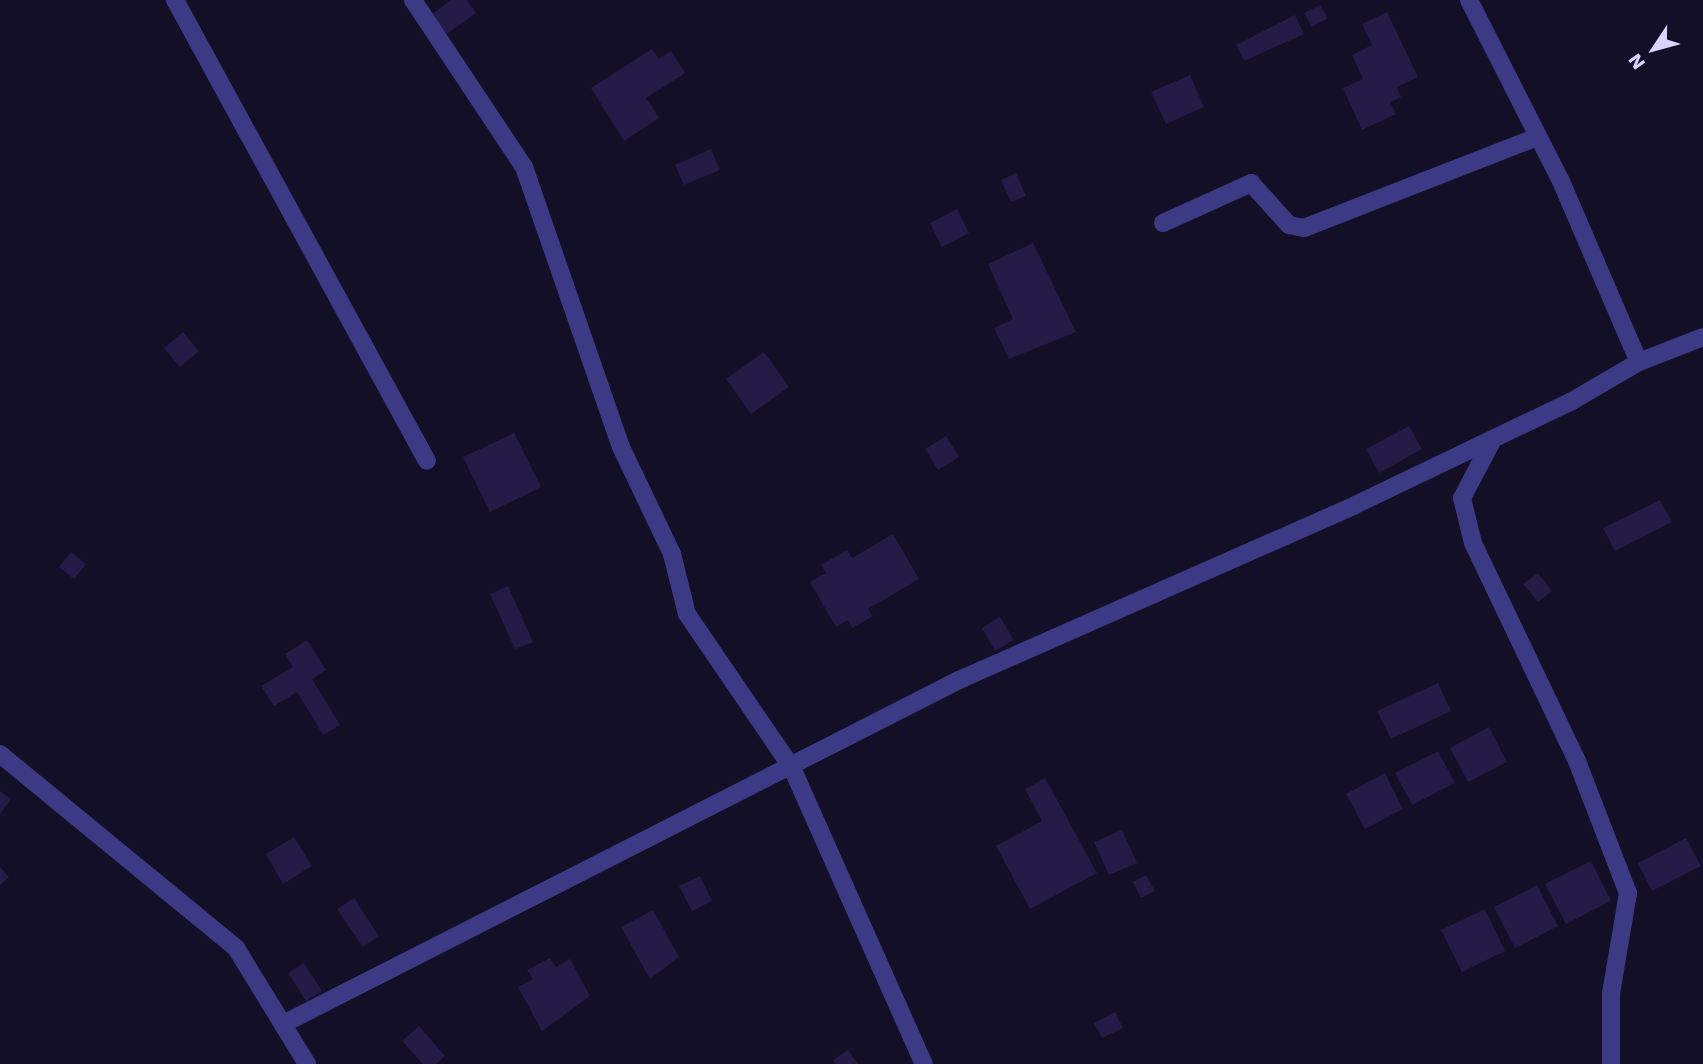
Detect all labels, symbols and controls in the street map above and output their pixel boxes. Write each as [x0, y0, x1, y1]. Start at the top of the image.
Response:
north arrow [1619, 14, 1689, 84]
text: N [1623, 49, 1650, 74]

